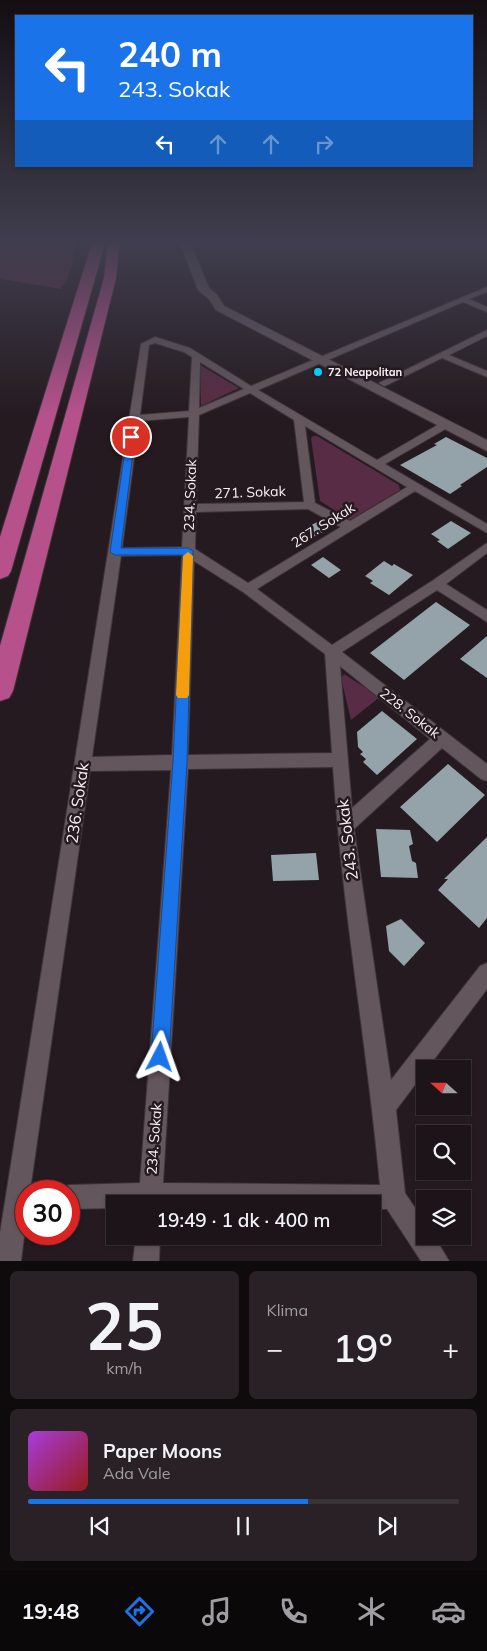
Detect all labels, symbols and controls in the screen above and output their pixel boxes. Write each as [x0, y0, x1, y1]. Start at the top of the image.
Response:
text: 240 m [118, 32, 222, 76]
icon: left [35, 35, 100, 100]
text: 243. Sokak [118, 75, 230, 103]
icon: left [151, 130, 179, 158]
icon: ahead [204, 130, 232, 158]
icon: ahead [257, 130, 285, 158]
icon: right [310, 130, 338, 158]
place label: 72 Neapolitan [328, 365, 402, 379]
marker: 72 Neapolitan [312, 366, 324, 378]
pin [110, 416, 152, 458]
icon: arrive [117, 423, 145, 451]
street label: 234. Sokak [180, 458, 200, 531]
street label: 271. Sokak [214, 482, 287, 502]
street label: 267. Sokak [288, 498, 359, 552]
street label: 228. Sokak [376, 684, 444, 743]
street label: 236. Sokak [61, 760, 93, 845]
street label: 243. Sokak [332, 797, 362, 882]
position arrow [133, 1030, 185, 1082]
north arrow [416, 1060, 471, 1115]
map controls [416, 1060, 471, 1245]
street label: 234. Sokak [143, 1102, 166, 1175]
button: search [416, 1125, 471, 1180]
speed limit sign: 30 [15, 1180, 80, 1245]
button: layers [416, 1190, 471, 1245]
text: 19:49 · 1 dk · 400 m [157, 1208, 330, 1232]
text: 25 [85, 1285, 163, 1366]
text: Klima [267, 1300, 308, 1320]
text: 19° [333, 1324, 393, 1372]
text: − [267, 1331, 283, 1366]
text: + [442, 1331, 459, 1366]
text: km/h [106, 1358, 142, 1378]
text: Paper Moons [103, 1439, 222, 1463]
text: Ada Vale [103, 1463, 170, 1483]
icon: previous [86, 1512, 114, 1540]
icon: pause [229, 1512, 257, 1540]
icon: next [373, 1512, 401, 1540]
icon: directions [122, 1594, 157, 1629]
icon: music [199, 1594, 234, 1629]
icon: phone [276, 1594, 311, 1629]
icon: climate [354, 1594, 389, 1629]
icon: car [431, 1594, 466, 1629]
text: 19:48 [21, 1597, 79, 1625]

